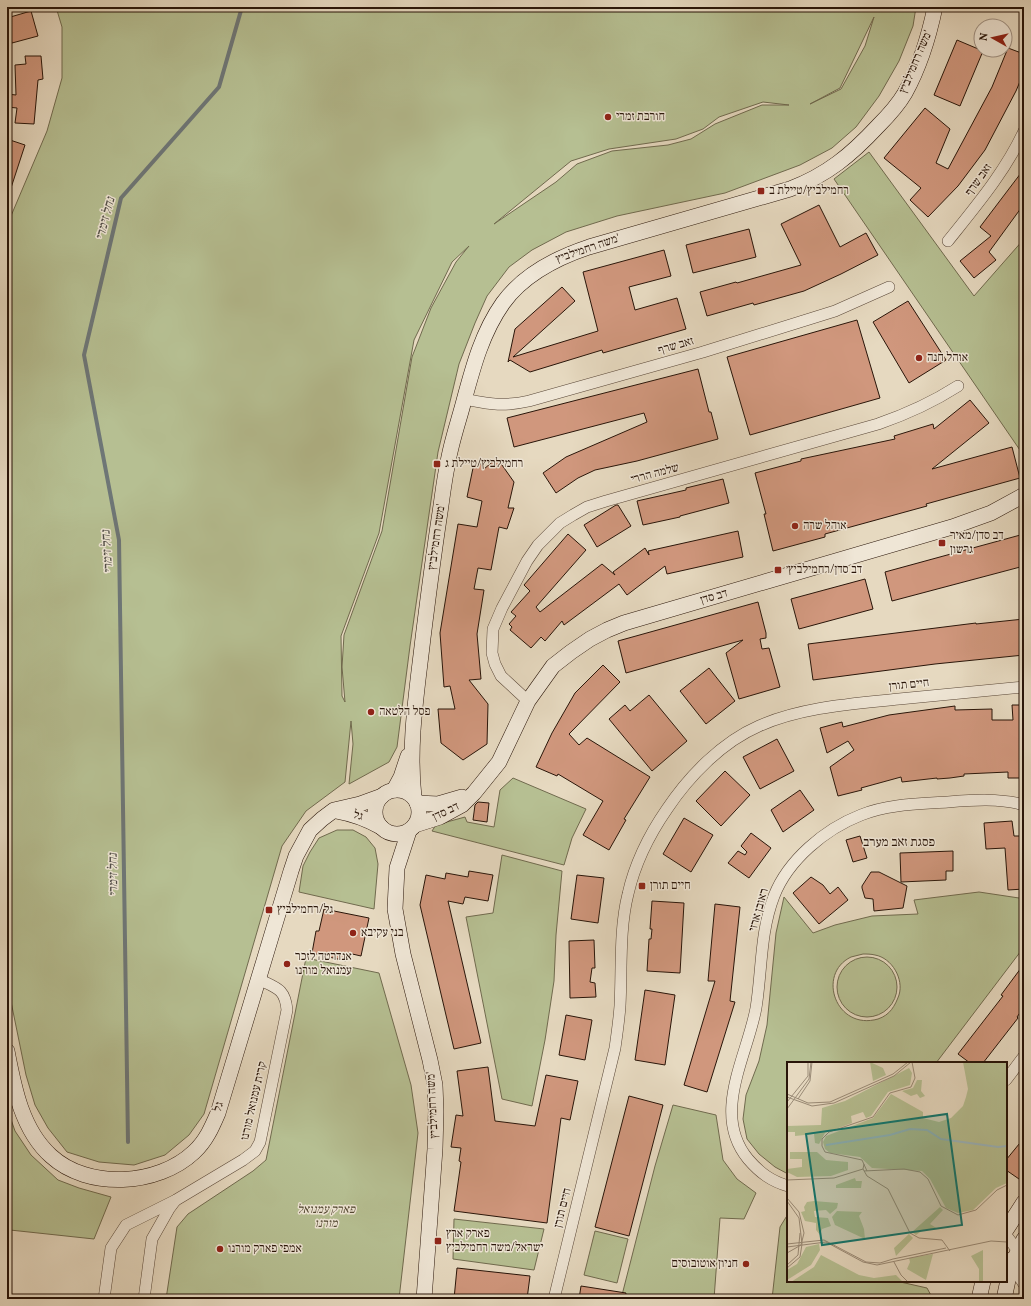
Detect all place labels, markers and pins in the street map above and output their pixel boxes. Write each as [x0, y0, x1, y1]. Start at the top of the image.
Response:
place label: חורבת זמרי [616, 109, 665, 125]
marker: חורבת זמרי [603, 112, 613, 122]
place label: רחמילביץ/טיילת ב [769, 183, 849, 199]
marker: רחמילביץ/טיילת ב [756, 186, 766, 196]
place label: אוהל חנה [927, 350, 968, 366]
marker: אוהל חנה [914, 353, 924, 363]
place label: רחמילביץ/טיילת ג [445, 456, 523, 472]
marker: רחמילביץ/טיילת ג [432, 459, 442, 469]
place label: אוהל שרה [803, 518, 847, 534]
marker: אוהל שרה [790, 521, 800, 531]
place label: דב סדן/מאיר גרשון [950, 528, 1004, 558]
marker: דב סדן/מאיר גרשון [937, 538, 947, 548]
place label: דב סדן/רחמילביץ׳ [786, 562, 862, 578]
marker: דב סדן/רחמילביץ׳ [773, 565, 783, 575]
place label: פסל הלטאה [379, 704, 431, 720]
marker: פסל הלטאה [366, 707, 376, 717]
place label: חיים תורן [650, 878, 691, 894]
marker: חיים תורן [637, 881, 647, 891]
place label: גל/רחמילביץ [277, 902, 333, 918]
marker: גל/רחמילביץ [264, 905, 274, 915]
place label: בני עקיבא [361, 925, 404, 941]
marker: בני עקיבא [348, 928, 358, 938]
place label: אנדרטה לזכר עמנואל מורנו [295, 949, 352, 979]
marker: אנדרטה לזכר עמנואל מורנו [282, 959, 292, 969]
place label: פארק ארץ ישראל/משה רחמילביץ [446, 1226, 544, 1256]
marker: פארק ארץ ישראל/משה רחמילביץ [433, 1236, 443, 1246]
place label: אמפי פארק מורנו [228, 1241, 302, 1257]
marker: אמפי פארק מורנו [215, 1244, 225, 1254]
place label: חניון אוטובוסים [672, 1256, 738, 1272]
marker: חניון אוטובוסים [741, 1259, 751, 1269]

